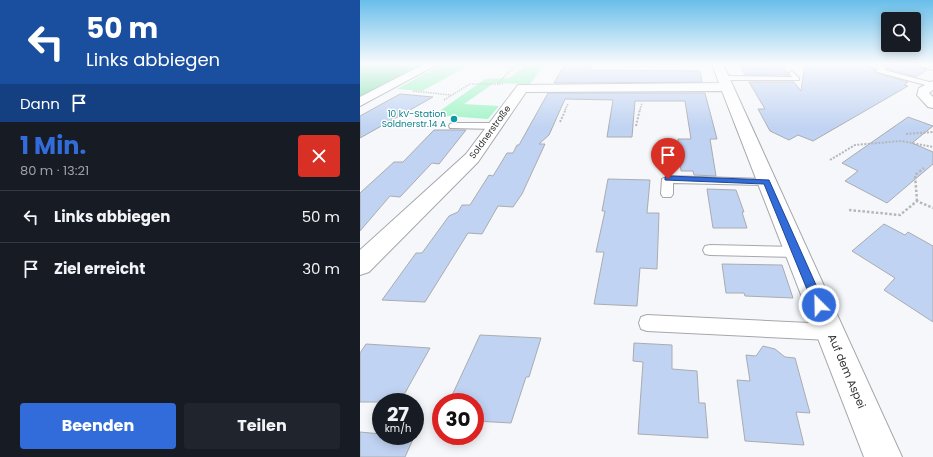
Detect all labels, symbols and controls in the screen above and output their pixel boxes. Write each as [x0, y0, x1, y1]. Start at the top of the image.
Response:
text: 50 m [86, 9, 158, 48]
map controls [881, 12, 921, 52]
button: search [881, 12, 921, 52]
icon: left [20, 16, 72, 68]
text: Links abbiegen [86, 47, 220, 72]
icon: arrive [68, 92, 90, 114]
text: Dann [20, 93, 60, 114]
street label: Soldnerstraße [467, 103, 514, 161]
place label: 10 kV-Station Soldnerstr.14 A [382, 108, 446, 130]
marker: 10 kV-Station Soldnerstr.14 A [449, 114, 459, 124]
text: 1 Min. [20, 129, 86, 162]
button: close [298, 135, 340, 177]
pin [651, 138, 685, 179]
icon: arrive [657, 144, 679, 166]
text: 80 m · 13:21 [20, 161, 89, 180]
icon: left [20, 206, 42, 228]
text: Links abbiegen [54, 206, 170, 227]
text: 50 m [302, 206, 340, 227]
icon: arrive [20, 258, 42, 280]
text: Ziel erreicht [54, 258, 145, 279]
text: 30 m [302, 258, 340, 279]
position arrow [798, 284, 840, 326]
street label: Auf dem Aspei [824, 331, 870, 411]
speed limit sign: 30 [432, 393, 484, 445]
text: 27 [387, 400, 409, 428]
button: Beenden [20, 403, 176, 449]
button: Teilen [184, 403, 340, 449]
text: km/h [385, 421, 411, 436]

